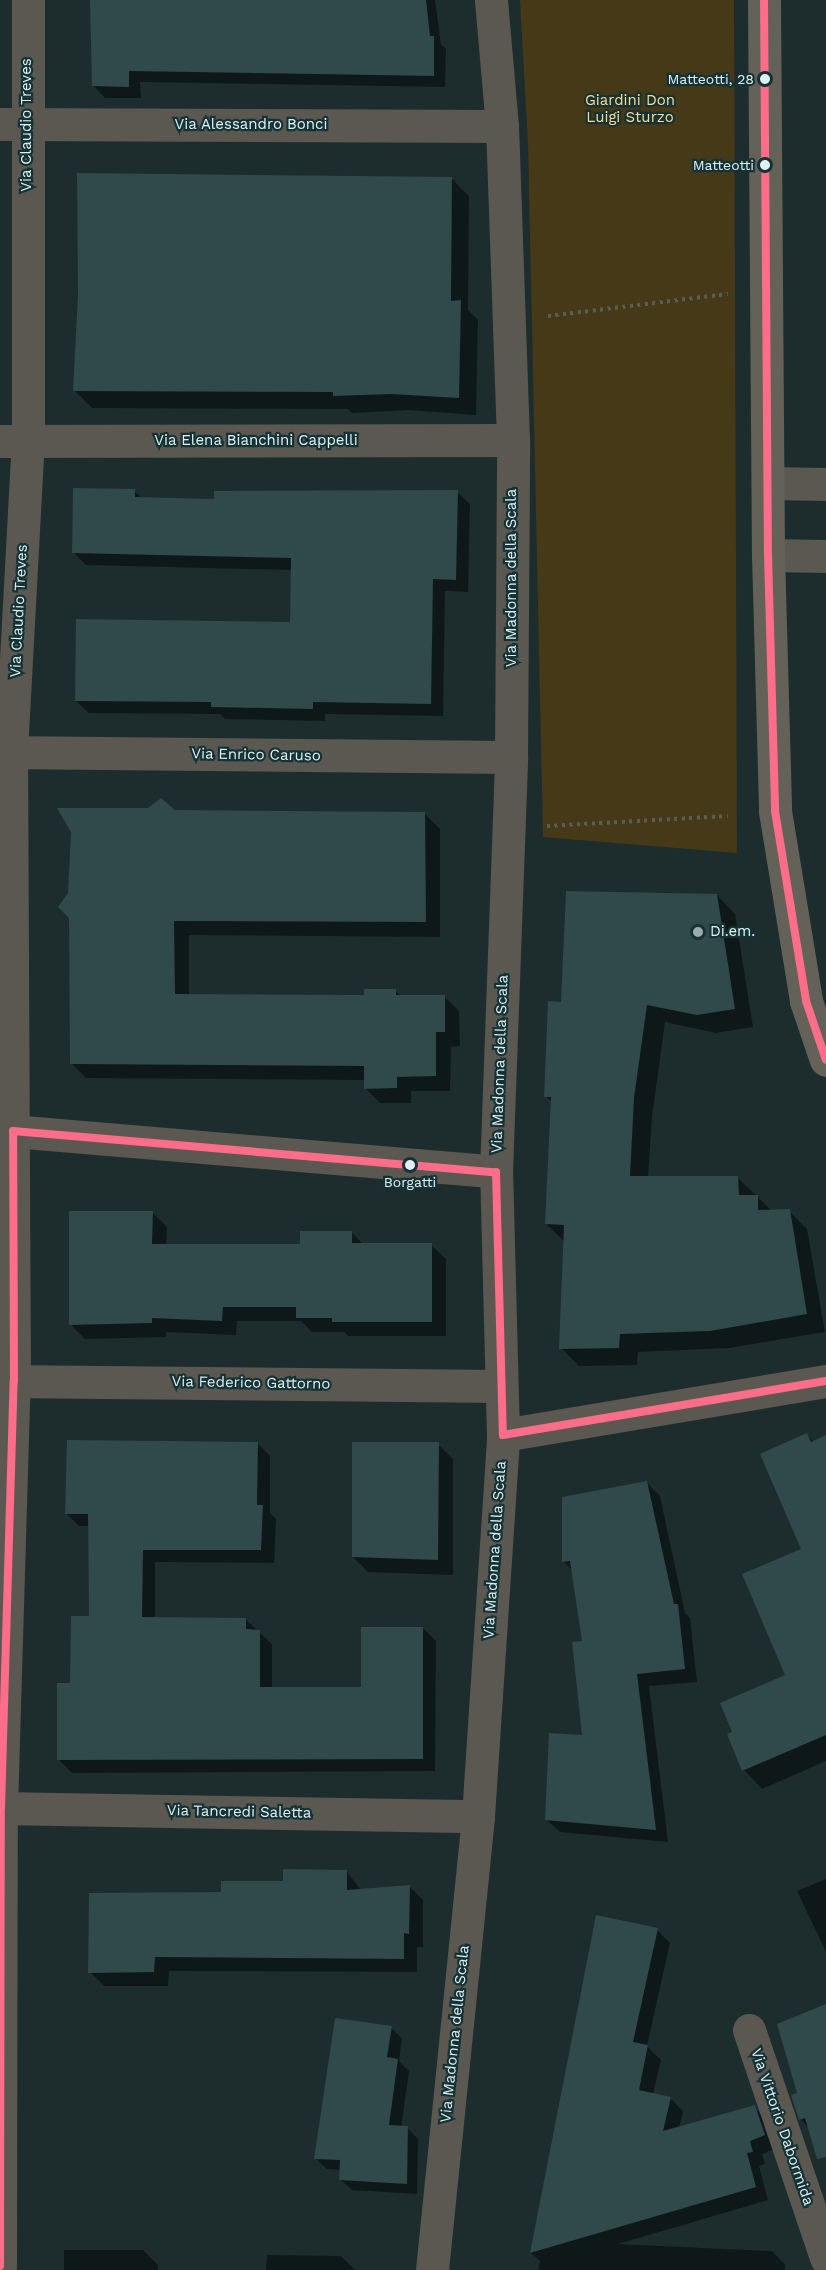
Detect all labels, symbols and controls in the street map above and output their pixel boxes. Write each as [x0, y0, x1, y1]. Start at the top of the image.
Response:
street label: Via Claudio Treves [18, 58, 36, 192]
place label: Matteotti, 28 [667, 71, 754, 87]
marker: Matteotti, 28 [759, 73, 771, 85]
park label: Giardini Don Luigi Sturzo [585, 91, 675, 126]
street label: Via Alessandro Bonci [174, 116, 328, 134]
place label: Matteotti [693, 157, 754, 173]
marker: Matteotti [759, 159, 771, 171]
street label: Via Elena Bianchini Cappelli [154, 432, 358, 450]
street label: Via Madonna della Scala [503, 488, 521, 668]
street label: Via Claudio Treves [7, 544, 31, 678]
street label: Via Enrico Caruso [191, 745, 321, 765]
place label: Di.em. [710, 923, 755, 941]
marker: Di.em. [691, 925, 705, 939]
street label: Via Madonna della Scala [488, 974, 512, 1154]
marker: Borgatti [404, 1159, 416, 1171]
place label: Borgatti [384, 1174, 436, 1190]
street label: Via Federico Gattorno [171, 1373, 331, 1393]
street label: Via Madonna della Scala [480, 1460, 510, 1640]
street label: Via Tancredi Saletta [166, 1802, 312, 1822]
street label: Via Madonna della Scala [437, 1944, 473, 2124]
street label: Via Vittorio Dabormida [746, 2046, 818, 2208]

